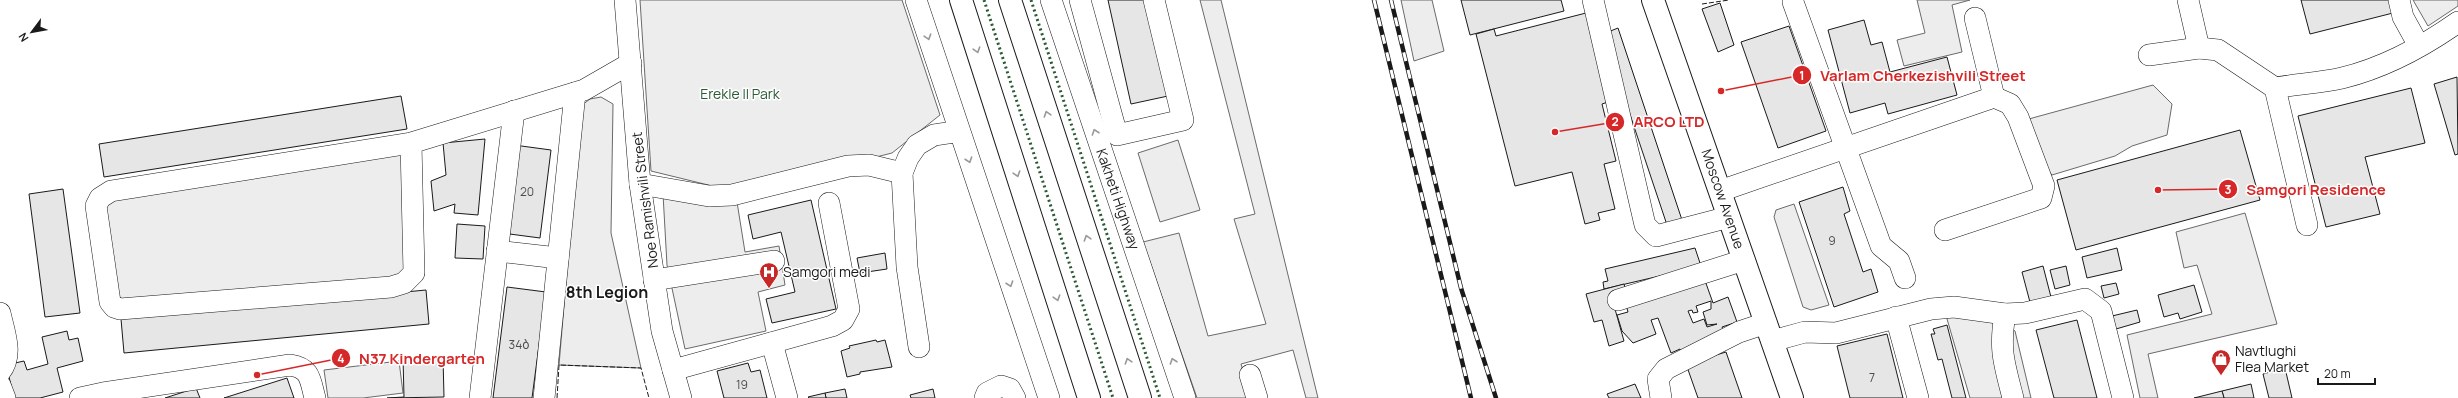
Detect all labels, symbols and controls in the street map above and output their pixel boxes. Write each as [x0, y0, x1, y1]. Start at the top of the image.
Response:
north arrow [12, 12, 52, 52]
text: N [15, 30, 32, 45]
one-way arrow [923, 33, 932, 40]
one-way arrow [972, 47, 981, 54]
callout: Varlam Cherkezishvili Street [1792, 62, 2034, 89]
text: Varlam Cherkezishvili Street [1820, 65, 2026, 86]
text: 1 [1799, 67, 1805, 84]
park label: Erekle II Park [700, 84, 781, 103]
callout: ARCO LTD [1605, 108, 1712, 135]
one-way arrow [1043, 111, 1052, 118]
text: ARCO LTD [1633, 111, 1705, 132]
text: 2 [1611, 113, 1619, 130]
one-way arrow [1092, 128, 1100, 135]
street label: Noe Ramishvili Street [627, 130, 662, 269]
street label: Kakheti Highway [1092, 146, 1145, 252]
street label: Moscow Avenue [1698, 146, 1749, 251]
one-way arrow [964, 157, 973, 164]
one-way arrow [1012, 170, 1021, 177]
callout: Samgori Residence [2218, 176, 2394, 203]
text: Samgori Residence [2246, 179, 2386, 200]
text: 3 [2225, 181, 2232, 198]
house number: 20 [520, 183, 534, 200]
house number: 9 [1828, 232, 1836, 249]
one-way arrow [1083, 234, 1092, 241]
hospital icon: Samgori medi [758, 261, 780, 289]
place label: Samgori medi [783, 262, 871, 281]
one-way arrow [1005, 280, 1014, 287]
district label: 8th Legion [566, 281, 648, 303]
one-way arrow [1052, 294, 1061, 301]
house number: 34ბ [509, 336, 529, 353]
place label: Navtlughi Flea Market [2235, 341, 2310, 376]
callout: N37 Kindergarten [331, 345, 492, 372]
text: N37 Kindergarten [359, 348, 485, 369]
shop icon: Navtlughi Flea Market [2210, 348, 2232, 376]
text: 4 [337, 350, 345, 367]
one-way arrow [1124, 358, 1133, 365]
one-way arrow [1169, 358, 1177, 365]
scale bar [2318, 360, 2375, 386]
text: 20 m [2324, 365, 2351, 382]
house number: 7 [1869, 369, 1875, 386]
house number: 19 [736, 376, 748, 393]

